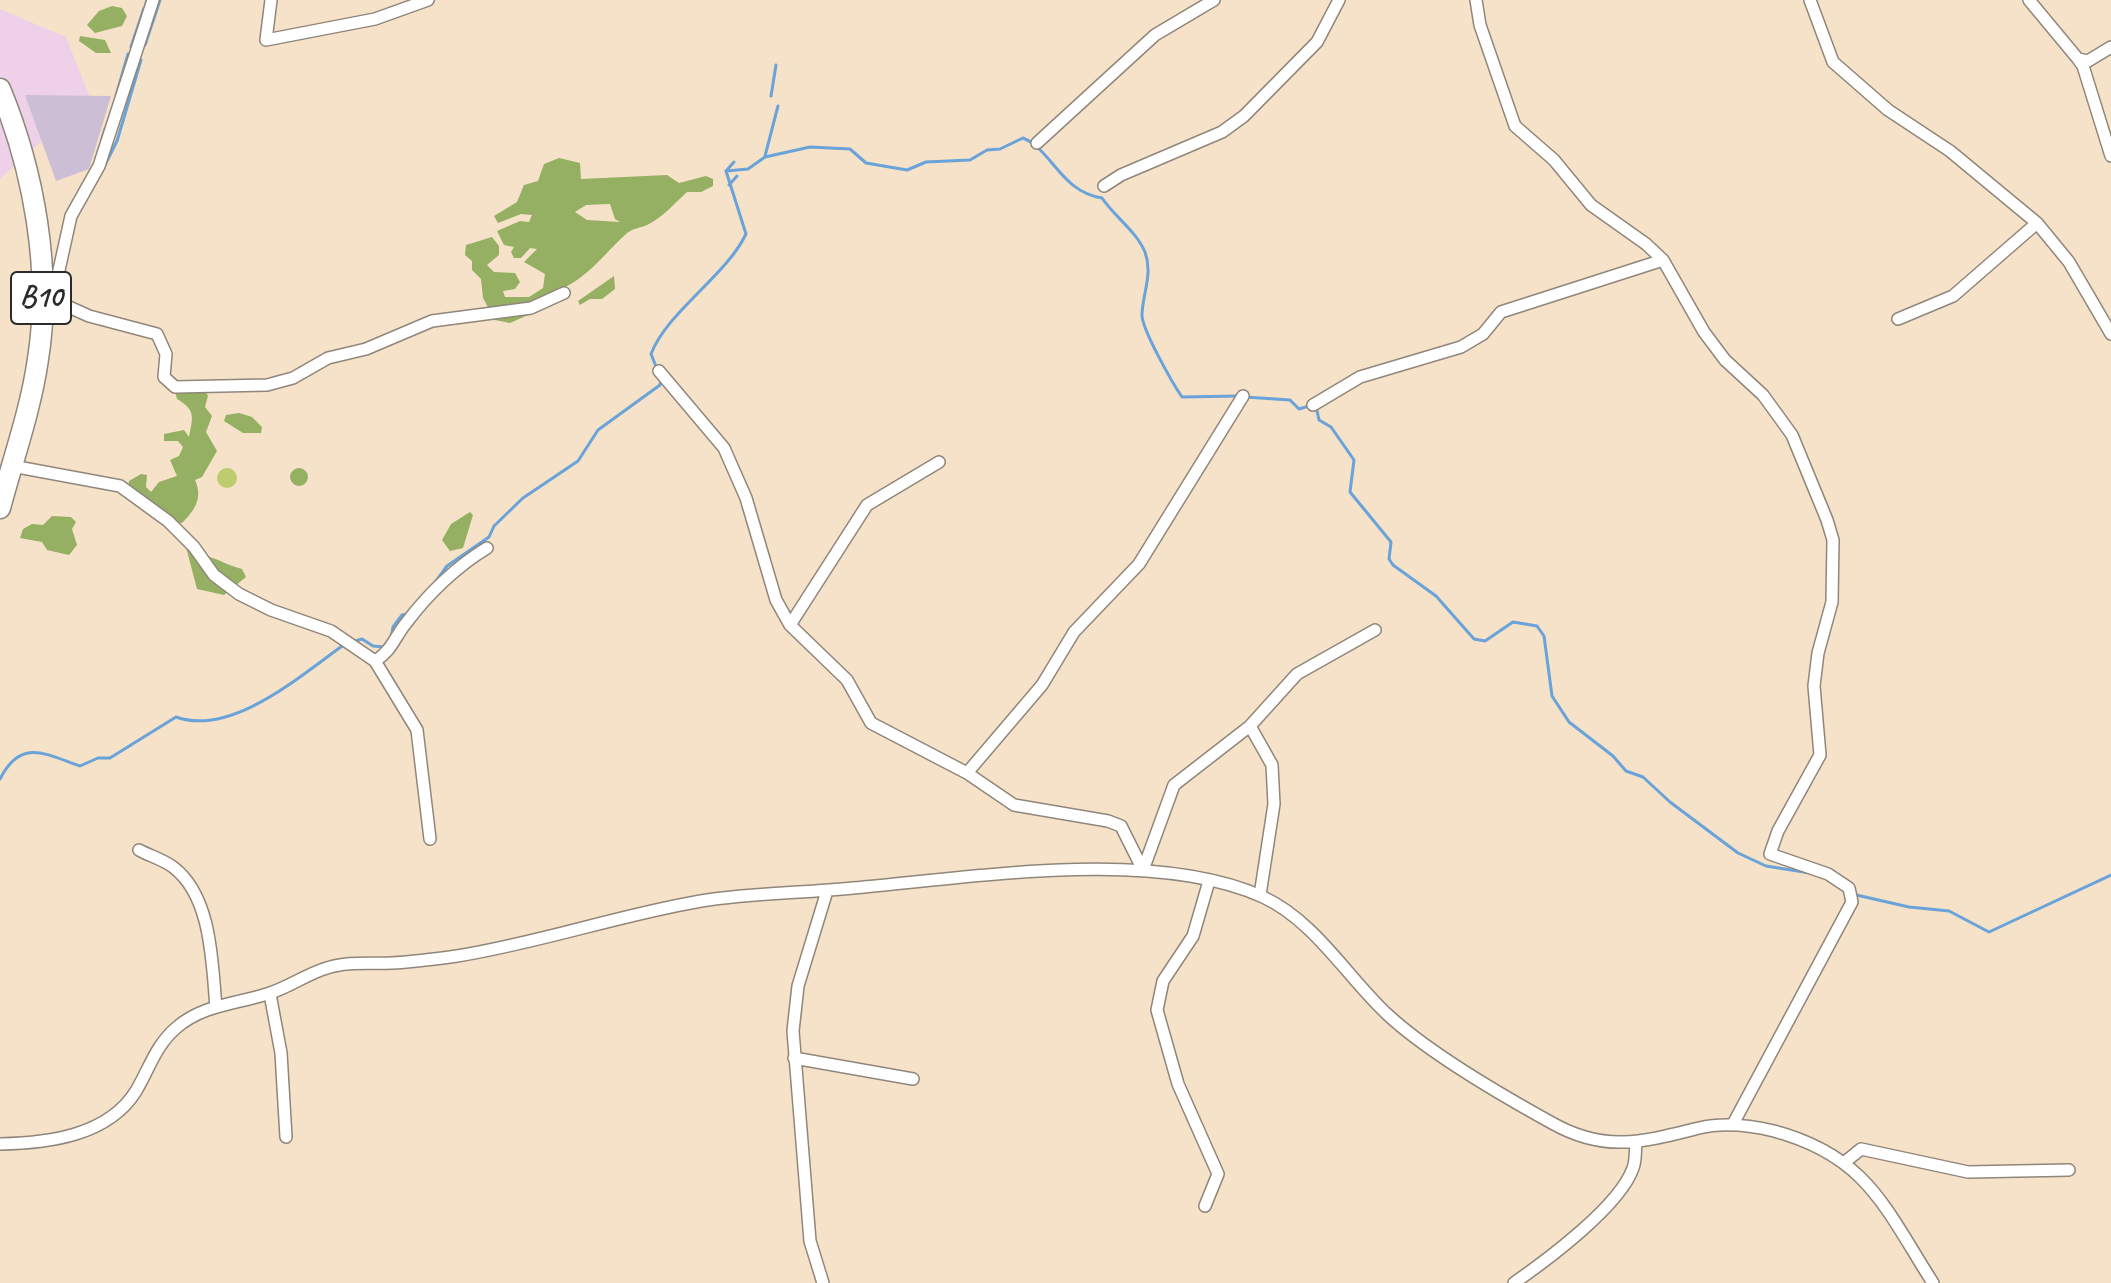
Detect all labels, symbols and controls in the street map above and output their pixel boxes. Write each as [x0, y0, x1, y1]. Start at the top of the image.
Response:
road number: B10 [11, 272, 71, 324]

